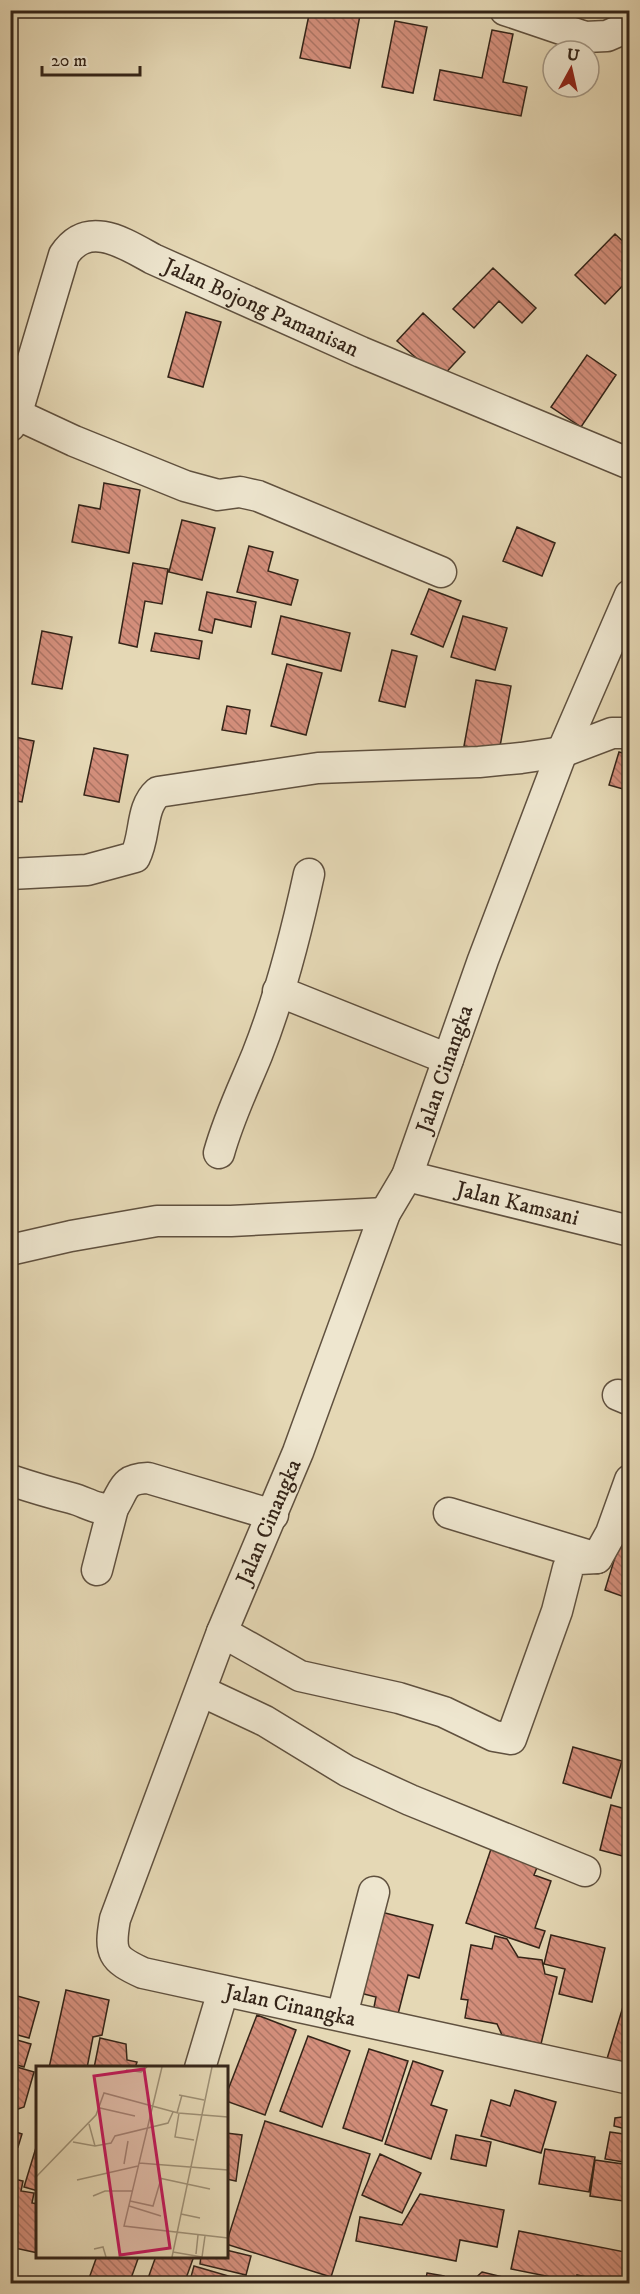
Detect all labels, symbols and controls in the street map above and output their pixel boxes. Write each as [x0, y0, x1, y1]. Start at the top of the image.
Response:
scale bar [42, 39, 140, 77]
north arrow [541, 39, 601, 99]
text: U [565, 44, 581, 66]
text: 20 m [51, 50, 87, 72]
street label: Jalan Bojong Pamanisan [158, 251, 364, 363]
street label: Jalan Cinangka [410, 1001, 480, 1138]
street label: Jalan Kamsani [452, 1175, 582, 1231]
street label: Jalan Cinangka [230, 1455, 308, 1590]
street label: Jalan Cinangka [220, 1977, 359, 2033]
inset map [36, 2066, 228, 2258]

